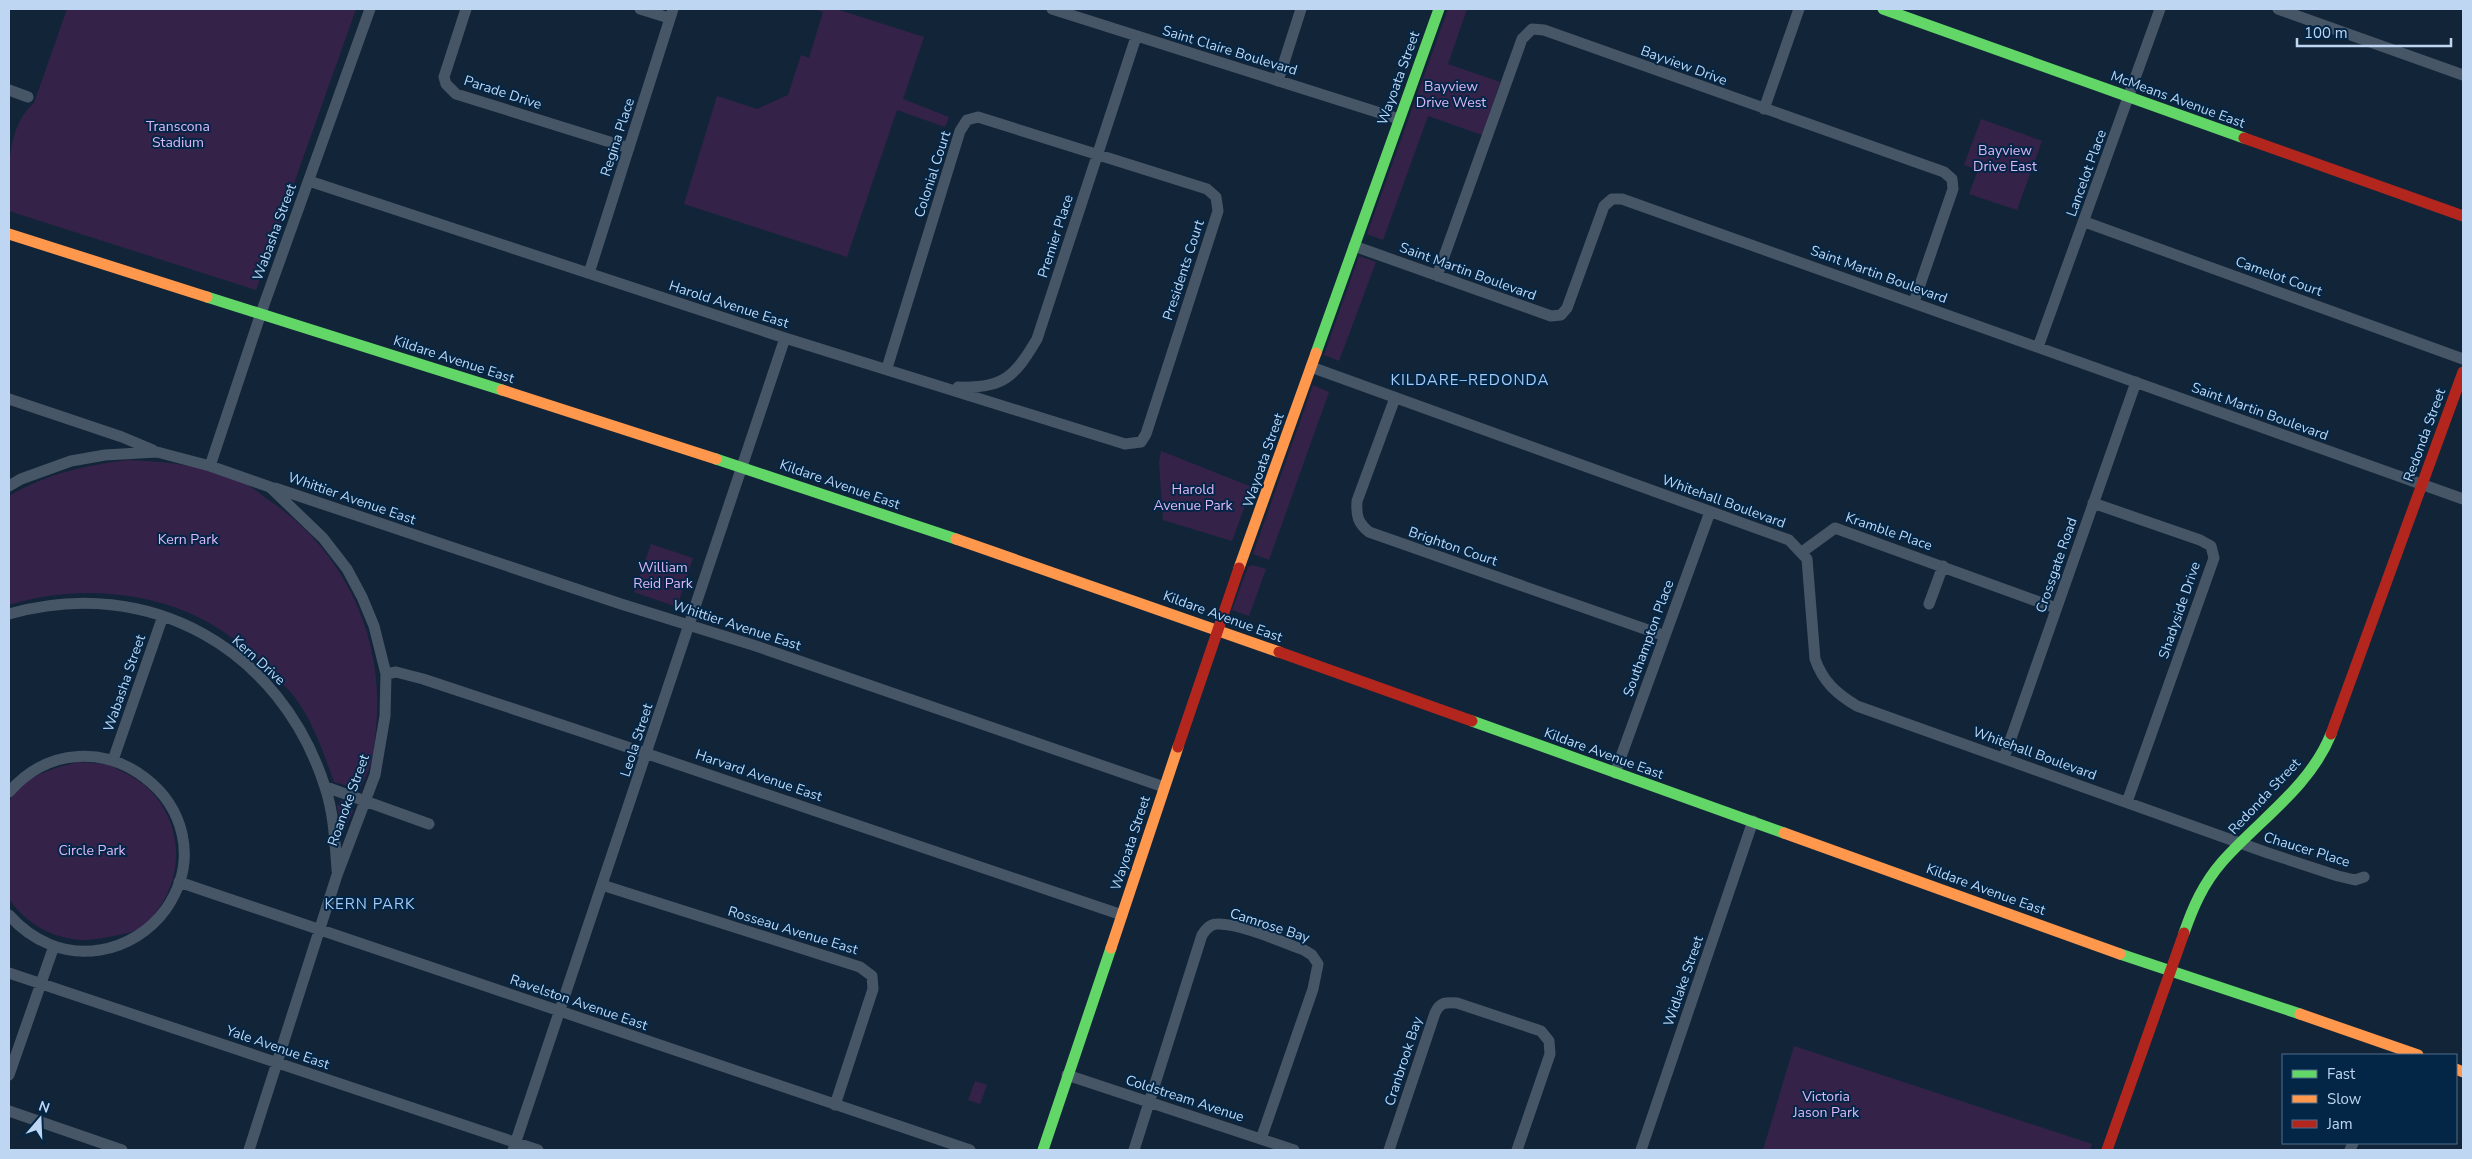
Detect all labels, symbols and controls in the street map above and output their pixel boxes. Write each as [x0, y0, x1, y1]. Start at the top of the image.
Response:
scale bar [2297, 15, 2451, 47]
street label: Saint Claire Boulevard [1160, 21, 1300, 80]
text: 100 m [2304, 23, 2348, 43]
street label: Wayoata Street [1373, 29, 1424, 128]
street label: Bayview Drive [1638, 41, 1730, 90]
street label: McMeans Avenue East [2108, 66, 2248, 133]
street label: Parade Drive [462, 71, 544, 114]
park label: Bayview Drive West [1416, 77, 1486, 112]
street label: Regina Place [596, 96, 639, 179]
park label: Transcona Stadium [146, 117, 210, 152]
street label: Lancelot Place [2062, 127, 2111, 219]
street label: Colonial Court [910, 128, 955, 220]
park label: Bayview Drive East [1973, 141, 2037, 176]
street label: Wabasha Street [248, 181, 301, 283]
street label: Premier Place [1033, 192, 1078, 280]
street label: Presidents Court [1158, 217, 1209, 323]
street label: Saint Martin Boulevard [1397, 238, 1539, 305]
street label: Saint Martin Boulevard [1808, 241, 1950, 308]
street label: Camelot Court [2233, 252, 2325, 301]
street label: Harold Avenue East [667, 276, 791, 333]
street label: Kildare Avenue East [391, 331, 517, 388]
district label: KILDARE–REDONDA [1391, 370, 1549, 390]
street label: Saint Martin Boulevard [2189, 378, 2331, 445]
street label: Redonda Street [2399, 386, 2450, 484]
street label: Wayoata Street [1238, 410, 1289, 510]
street label: Kildare Avenue East [777, 455, 903, 514]
street label: Whittier Avenue East [285, 468, 418, 529]
street label: Whitehall Boulevard [1659, 470, 1788, 533]
park label: Harold Avenue Park [1153, 480, 1234, 515]
street label: Kramble Place [1843, 508, 1935, 555]
street label: Crossgate Road [2031, 515, 2082, 615]
street label: Brighton Court [1406, 522, 1500, 571]
park label: Kern Park [158, 530, 219, 549]
park label: William Reid Park [633, 558, 694, 593]
street label: Shadyside Drive [2154, 559, 2205, 661]
street label: Southampton Place [1619, 577, 1678, 699]
street label: Kildare Avenue East [1160, 586, 1285, 647]
street label: Whittier Avenue East [670, 596, 804, 655]
street label: Kern Drive [228, 631, 289, 689]
street label: Wabasha Street [99, 632, 150, 734]
street label: Leola Street [616, 701, 657, 779]
street label: Whitehall Boulevard [1970, 722, 2099, 785]
street label: Kildare Avenue East [1541, 723, 1666, 784]
street label: Harvard Avenue East [693, 745, 825, 806]
street label: Roanoke Street [323, 752, 374, 849]
street label: Redonda Street [2224, 754, 2305, 839]
street label: Wayoata Street [1106, 793, 1155, 893]
street label: Chaucer Place [2261, 827, 2352, 872]
park label: Circle Park [58, 841, 127, 860]
street label: Kildare Avenue East [1923, 859, 2048, 920]
district label: KERN PARK [325, 894, 415, 914]
street label: Rosseau Avenue East [725, 902, 860, 959]
street label: Camrose Bay [1227, 904, 1313, 948]
street label: Widlake Street [1659, 933, 1708, 1029]
street label: Ravelston Avenue East [507, 970, 650, 1035]
street label: Cranbrook Bay [1380, 1013, 1427, 1108]
street label: Yale Avenue East [223, 1021, 332, 1074]
legend [2282, 1054, 2457, 1144]
text: Fast [2327, 1064, 2356, 1084]
street label: Coldstream Avenue [1123, 1070, 1247, 1127]
park label: Victoria Jason Park [1792, 1087, 1860, 1122]
text: Slow [2327, 1089, 2362, 1109]
north arrow [15, 1094, 65, 1144]
text: N [36, 1096, 52, 1118]
text: Jam [2326, 1114, 2353, 1134]

